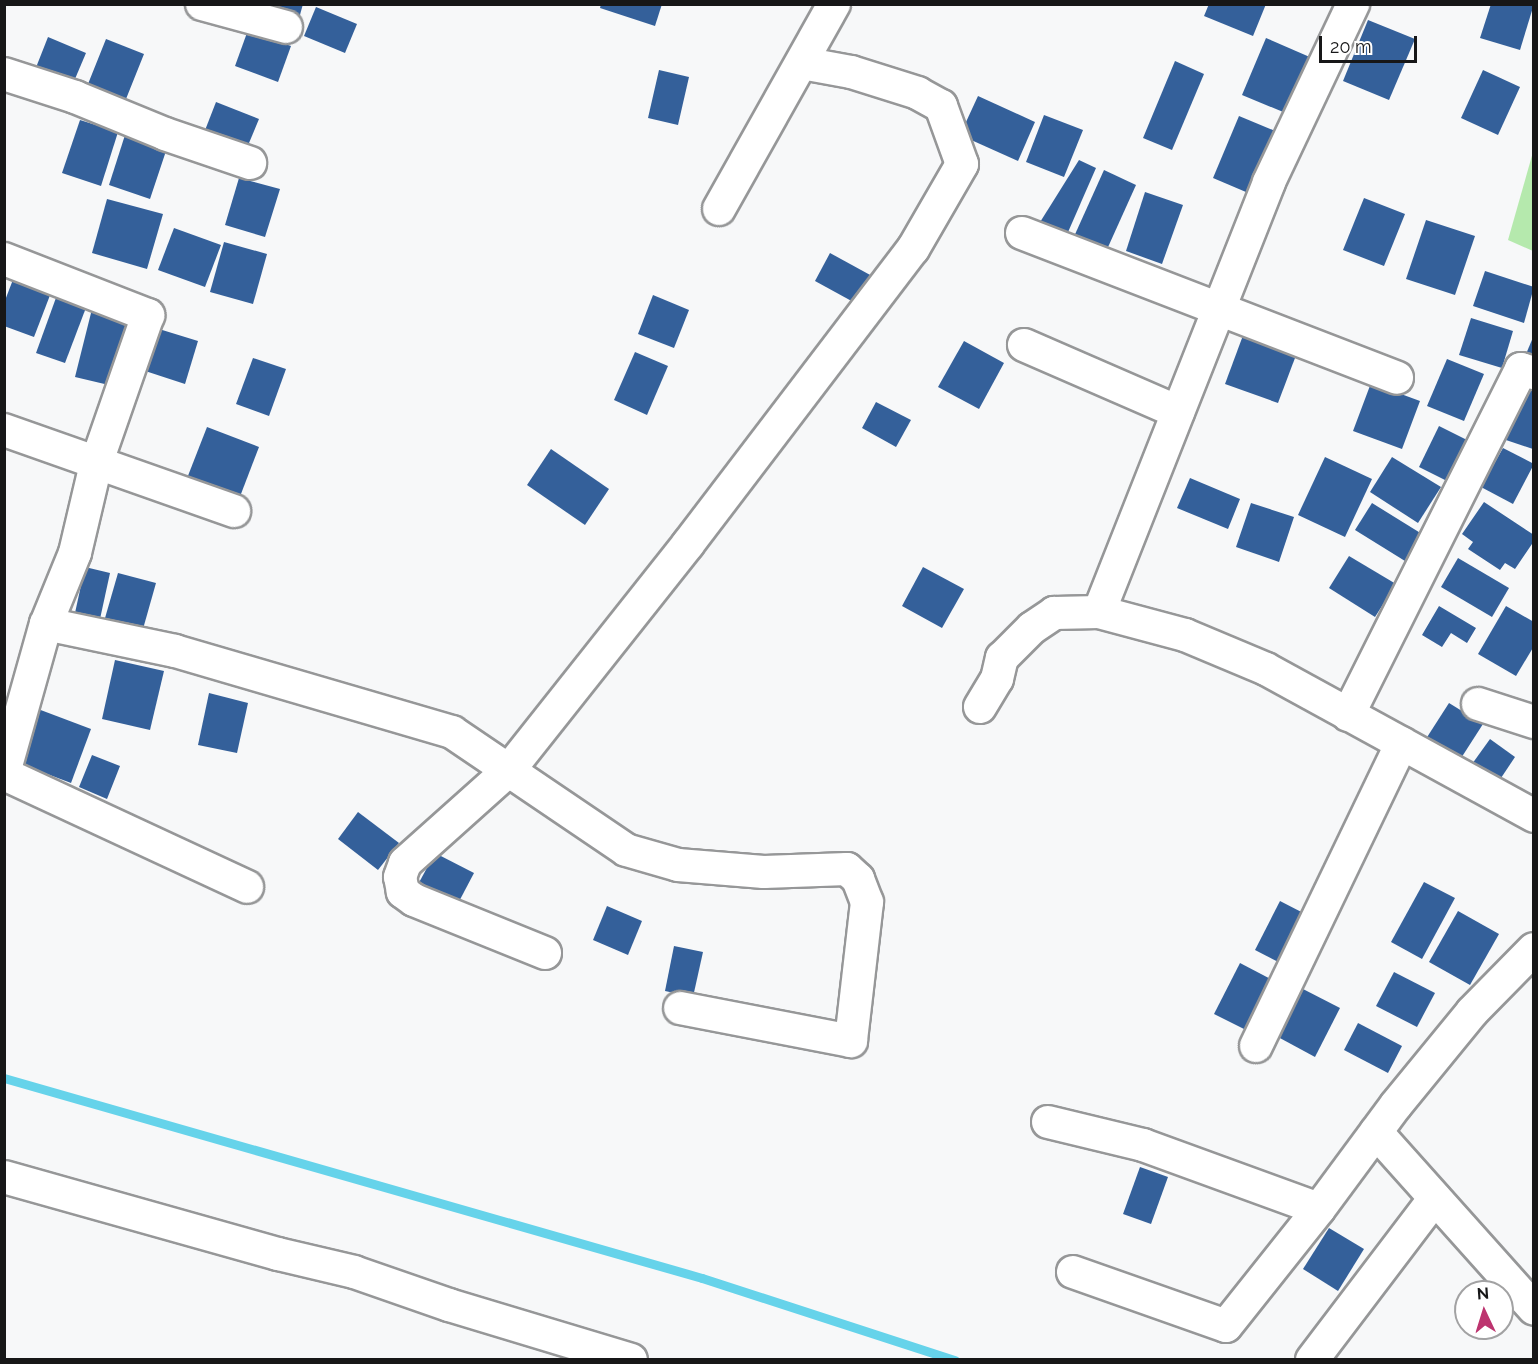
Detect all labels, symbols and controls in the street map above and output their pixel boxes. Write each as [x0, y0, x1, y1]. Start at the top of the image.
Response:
scale bar [1322, 24, 1420, 62]
text: 20 m [1330, 36, 1372, 57]
north arrow [1454, 1280, 1514, 1340]
text: N [1476, 1284, 1490, 1303]

